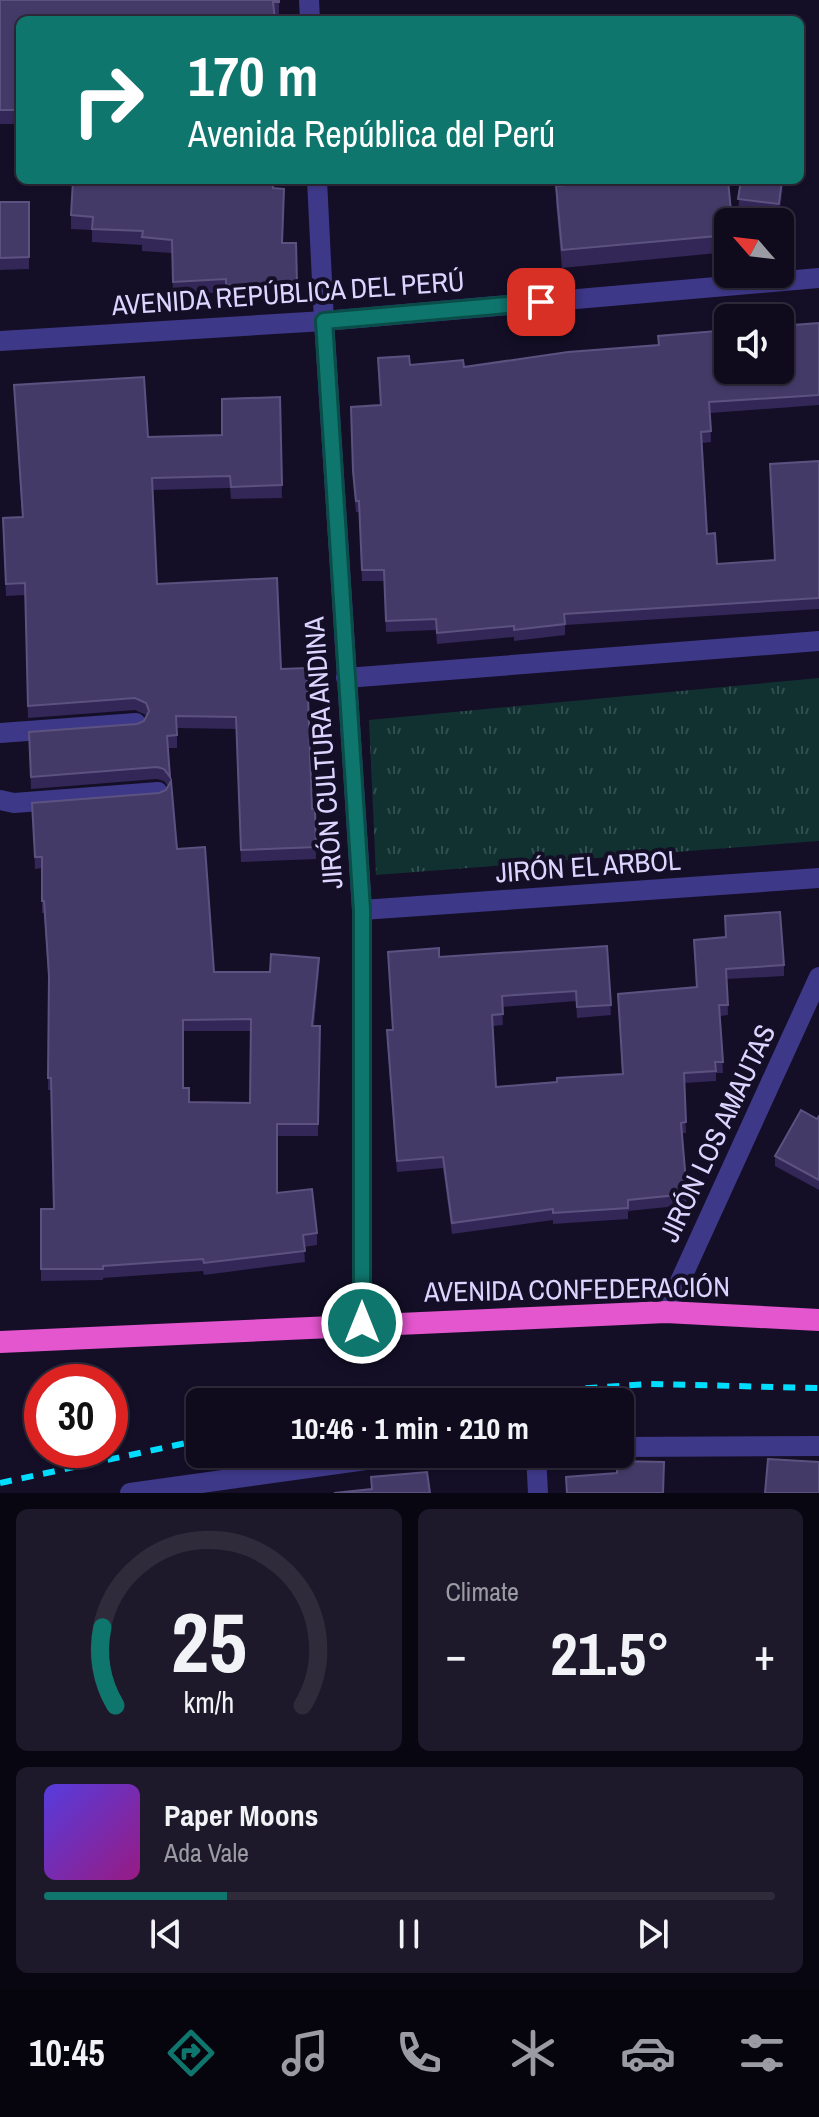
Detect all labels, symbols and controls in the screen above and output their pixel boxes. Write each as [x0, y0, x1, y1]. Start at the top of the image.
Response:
text: 170 m [188, 38, 318, 113]
icon: right [56, 48, 160, 152]
text: Avenida República del Perú [188, 110, 555, 158]
north arrow [714, 208, 794, 288]
map controls [714, 208, 794, 384]
street label: AVENIDA REPÚBLICA DEL PERÚ [109, 262, 466, 324]
pin [507, 268, 575, 336]
icon: arrive [519, 280, 563, 324]
button: sound [714, 304, 794, 384]
street label: JIRÓN CULTURA ANDINA [294, 615, 351, 890]
street label: JIRÓN EL ARBOL [494, 841, 682, 891]
street label: JIRÓN LOS AMAUTAS [650, 1018, 784, 1248]
street label: AVENIDA CONFEDERACIÓN [423, 1267, 730, 1311]
position arrow [320, 1281, 404, 1365]
speed limit sign: 30 [24, 1364, 128, 1468]
text: 10:46 · 1 min · 210 m [291, 1408, 529, 1448]
text: Climate [446, 1574, 519, 1609]
text: 25 [171, 1586, 247, 1698]
text: 21.5° [550, 1613, 670, 1694]
text: − [446, 1624, 467, 1684]
text: + [754, 1624, 775, 1684]
text: km/h [183, 1683, 234, 1722]
text: Paper Moons [164, 1795, 318, 1835]
text: Ada Vale [164, 1835, 249, 1870]
icon: previous [144, 1912, 188, 1956]
icon: pause [387, 1912, 431, 1956]
icon: next [631, 1912, 675, 1956]
icon: directions [163, 2025, 219, 2081]
icon: music [277, 2025, 333, 2081]
icon: phone [391, 2025, 447, 2081]
icon: climate [505, 2025, 561, 2081]
icon: car [620, 2025, 676, 2081]
icon: filters [734, 2025, 790, 2081]
text: 10:45 [29, 2029, 105, 2077]

